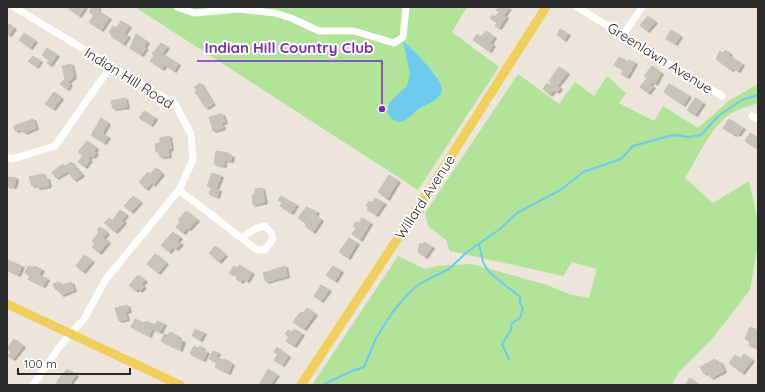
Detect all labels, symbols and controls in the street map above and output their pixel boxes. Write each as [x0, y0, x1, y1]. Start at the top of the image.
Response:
street label: Greenlawn Avenue [604, 18, 716, 98]
callout: Indian Hill Country Club [197, 34, 382, 61]
text: Indian Hill Country Club [205, 38, 373, 57]
street label: Indian Hill Road [81, 43, 177, 113]
street label: Willard Avenue [391, 151, 459, 242]
scale bar [18, 350, 130, 376]
text: 100 m [24, 356, 57, 371]

